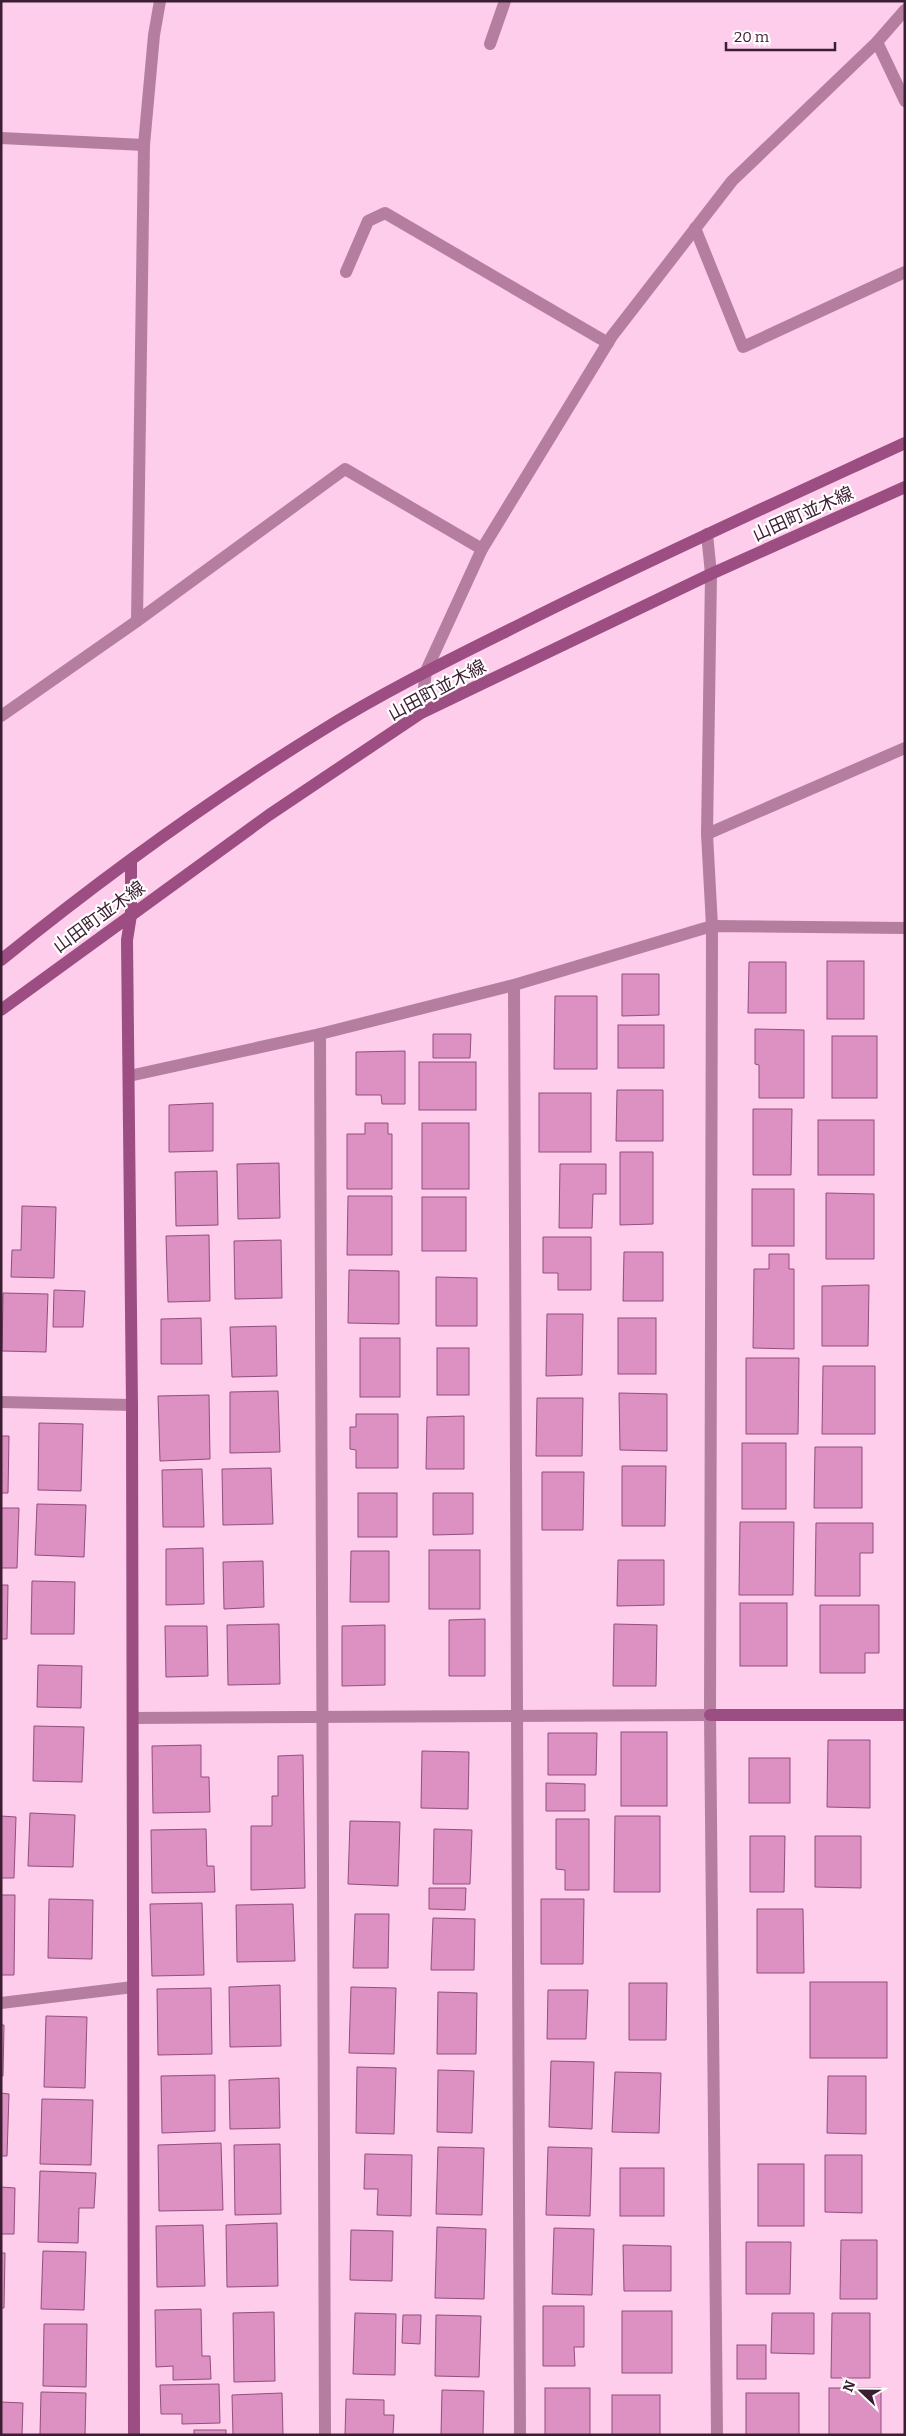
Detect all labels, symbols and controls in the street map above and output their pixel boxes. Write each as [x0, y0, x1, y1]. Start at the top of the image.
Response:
scale bar [726, 20, 835, 52]
text: 20 m [734, 28, 770, 46]
street label: 山田町並木線 [749, 482, 857, 546]
street label: 山田町並木線 [384, 655, 490, 725]
street label: 山田町並木線 [49, 876, 149, 958]
north arrow [836, 2366, 886, 2416]
text: N [840, 2378, 859, 2395]

